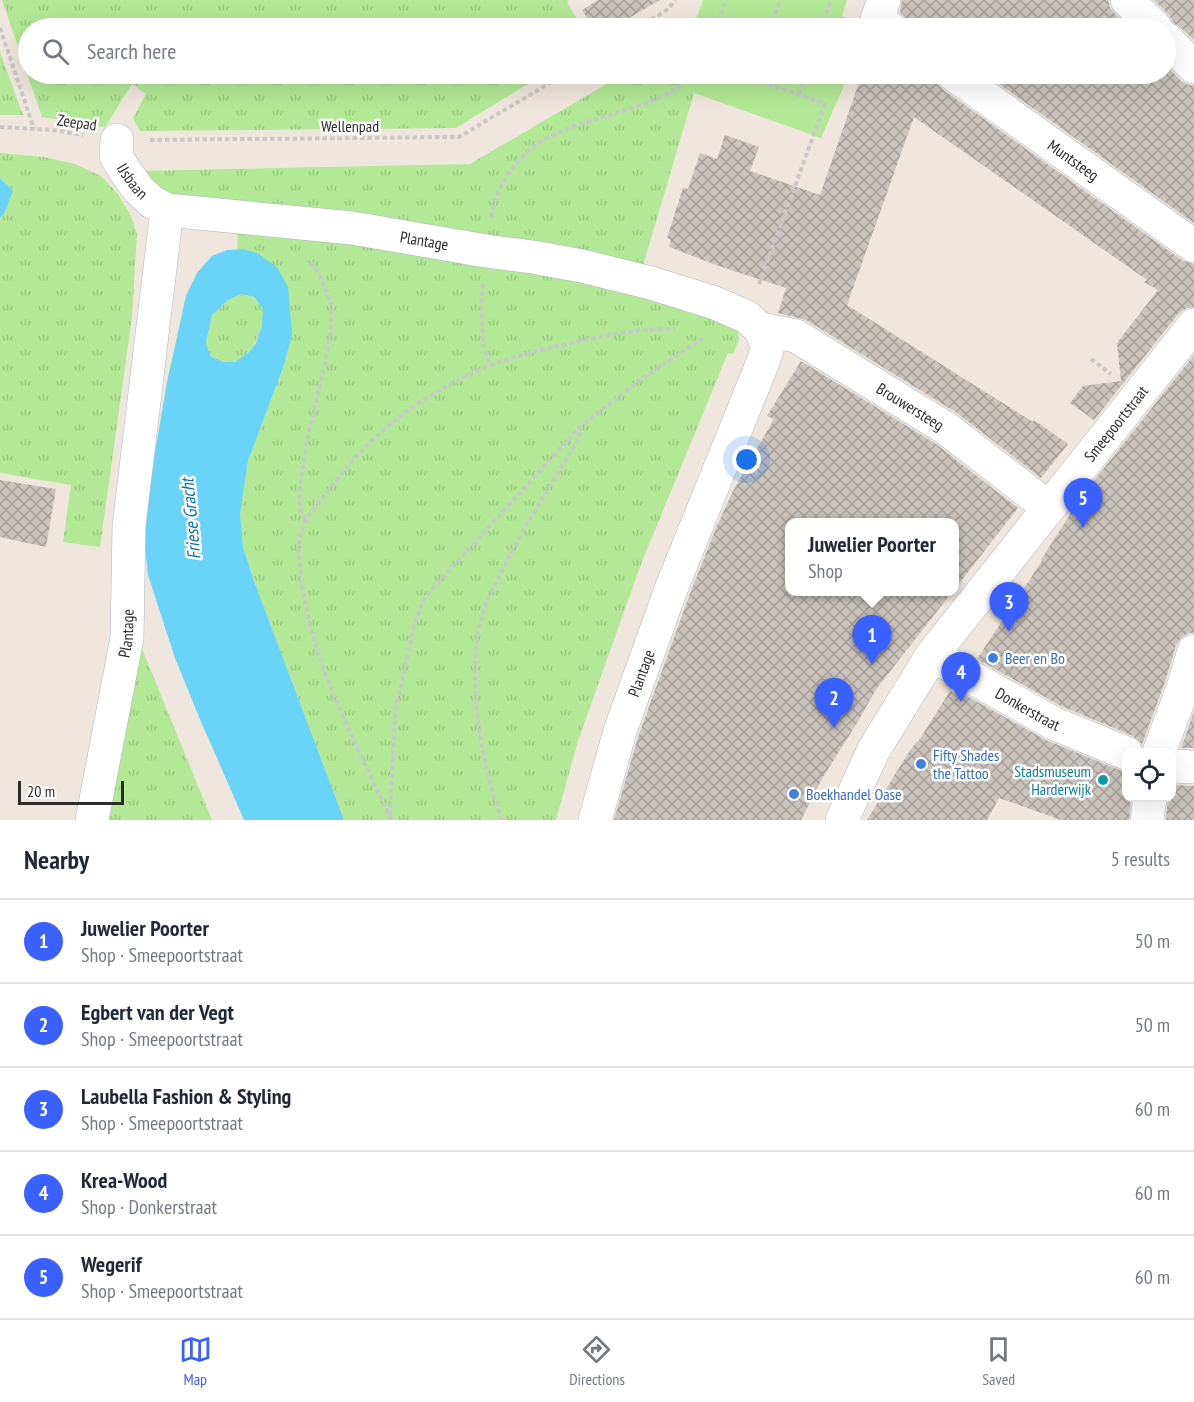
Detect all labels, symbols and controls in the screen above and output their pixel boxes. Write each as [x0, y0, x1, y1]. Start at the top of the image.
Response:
search box [18, 18, 1176, 84]
icon: search [39, 35, 72, 68]
text: Search here [87, 37, 176, 65]
street label: Zeepad [56, 109, 98, 135]
street label: Wellenpad [321, 116, 379, 136]
street label: Muntsteeg [1044, 135, 1103, 185]
street label: IJsbaan [113, 159, 152, 203]
street label: Plantage [399, 226, 450, 254]
street label: Brouwersteeg [873, 378, 948, 435]
street label: Smeepoortstraat [1079, 381, 1153, 466]
your location [732, 445, 761, 474]
water label: Friese Gracht [175, 476, 206, 561]
pin: 5 [1064, 478, 1102, 528]
popup [785, 518, 959, 596]
text: Juwelier Poorter [808, 530, 936, 558]
text: Shop [808, 558, 843, 584]
pin: 3 [990, 582, 1028, 632]
street label: Plantage [113, 609, 138, 659]
pin: 1 [852, 616, 892, 665]
street label: Plantage [623, 647, 659, 699]
place label: Beer en Bo [1005, 648, 1065, 668]
marker: Beer en Bo [986, 651, 1000, 665]
pin: 4 [942, 652, 980, 702]
pin: 2 [814, 678, 854, 728]
street label: Donkerstraat [992, 683, 1063, 735]
place label: Fifty Shades the Tattoo [933, 745, 999, 783]
map controls [1122, 748, 1176, 802]
button: locate [1122, 748, 1176, 802]
marker: Fifty Shades the Tattoo [914, 757, 928, 771]
place label: Stadsmuseum Harderwijk [1014, 761, 1092, 799]
marker: Stadsmuseum Harderwijk [1096, 773, 1110, 787]
scale bar [18, 778, 124, 806]
text: 20 m [27, 781, 55, 801]
place label: Boekhandel Oase [806, 784, 902, 804]
marker: Boekhandel Oase [787, 787, 801, 801]
text: Nearby [24, 843, 89, 876]
text: 5 results [1111, 846, 1170, 872]
text: Juwelier Poorter [81, 914, 209, 942]
text: 1 [39, 928, 48, 954]
text: 50 m [1135, 928, 1170, 954]
text: Shop · Smeepoortstraat [81, 942, 243, 968]
text: Egbert van der Vegt [81, 998, 234, 1026]
text: 2 [39, 1012, 48, 1038]
text: 50 m [1135, 1012, 1170, 1038]
text: Shop · Smeepoortstraat [81, 1026, 243, 1052]
text: Laubella Fashion & Styling [81, 1082, 291, 1110]
text: 3 [39, 1096, 48, 1122]
text: 60 m [1135, 1096, 1170, 1122]
text: Shop · Smeepoortstraat [81, 1110, 243, 1136]
text: Krea-Wood [81, 1166, 167, 1194]
text: 4 [39, 1180, 48, 1206]
text: 60 m [1135, 1180, 1170, 1206]
text: Shop · Donkerstraat [81, 1194, 217, 1220]
text: Wegerif [81, 1250, 142, 1278]
text: 5 [39, 1264, 48, 1290]
text: 60 m [1135, 1264, 1170, 1290]
text: Shop · Smeepoortstraat [81, 1278, 243, 1304]
tab: Map [179, 1333, 212, 1389]
tab: Directions [569, 1333, 625, 1389]
tab: Saved [982, 1333, 1015, 1389]

